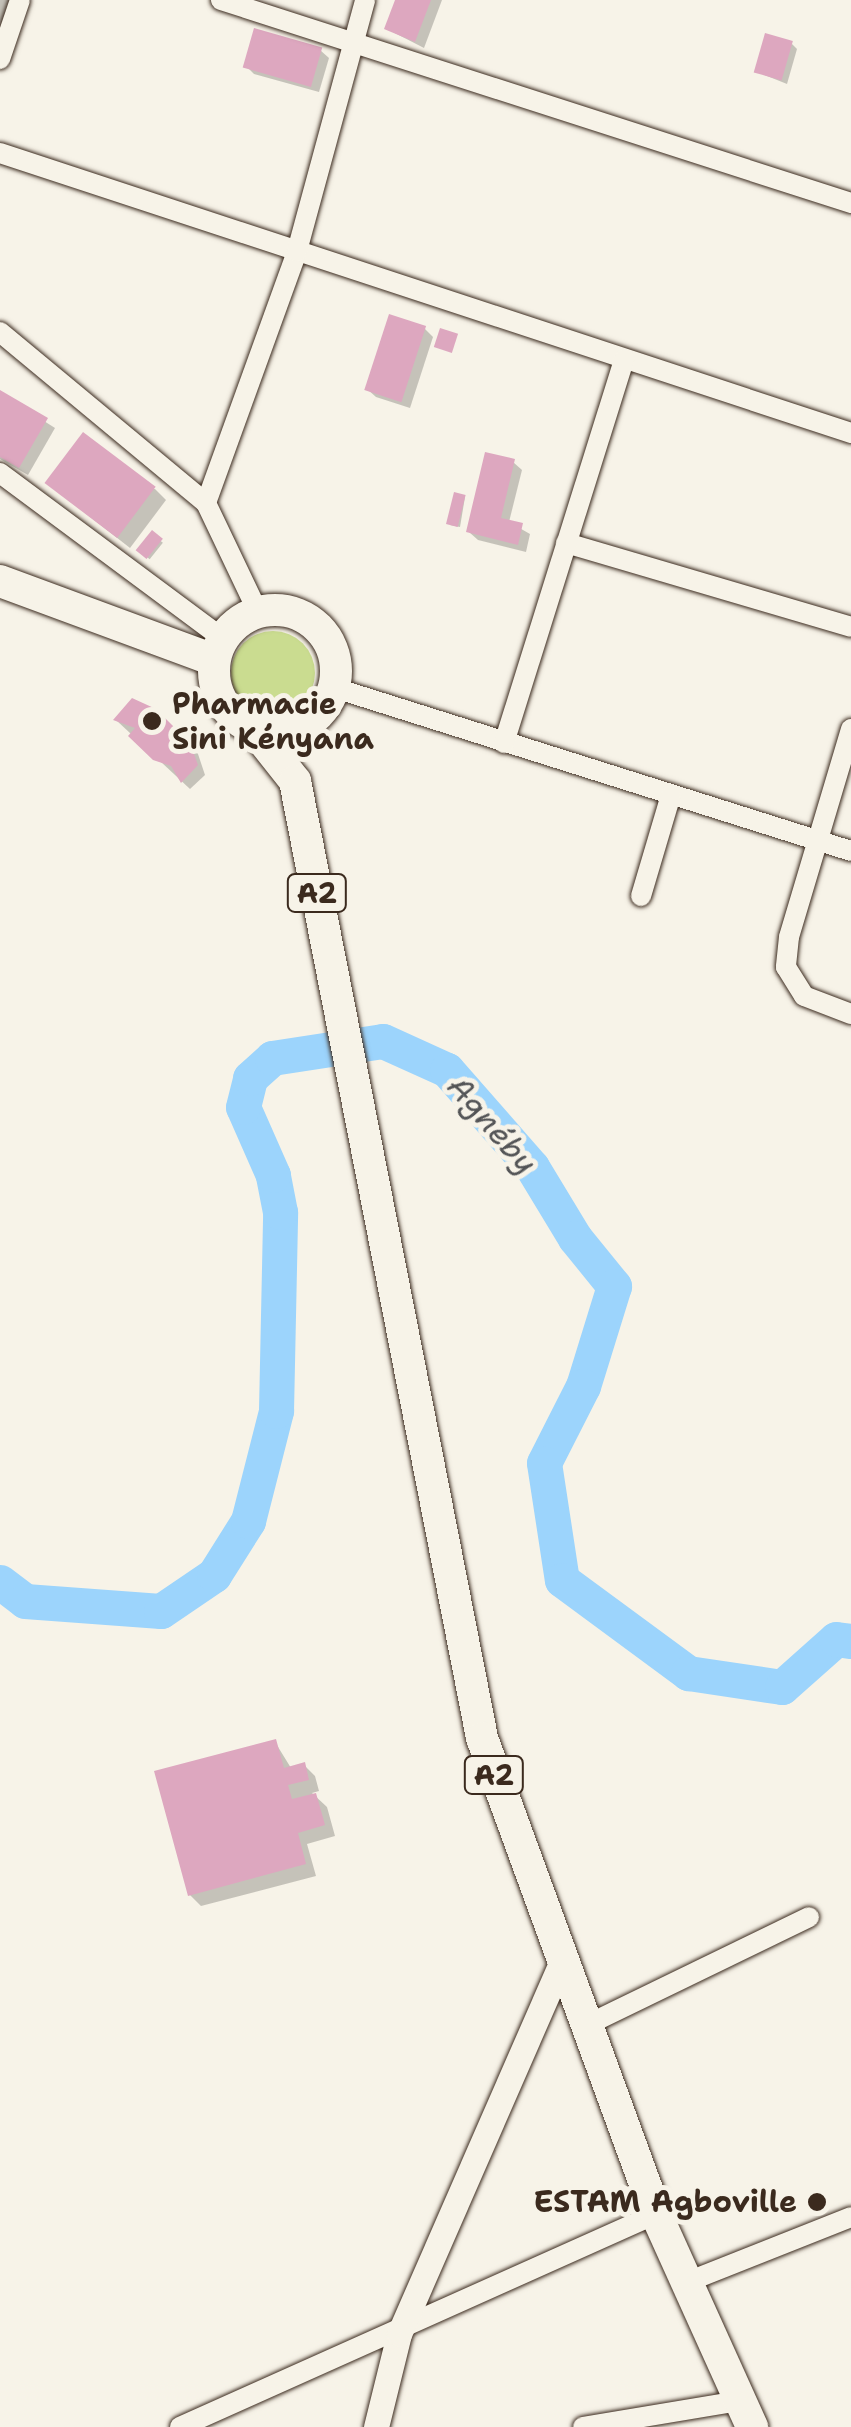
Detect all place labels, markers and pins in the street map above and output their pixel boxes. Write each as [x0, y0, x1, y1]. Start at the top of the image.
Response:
place label: Pharmacie Sini Kényana [172, 686, 374, 756]
marker: Pharmacie Sini Kényana [141, 710, 163, 732]
place label: ESTAM Agboville [534, 2184, 797, 2220]
marker: ESTAM Agboville [806, 2191, 828, 2213]

